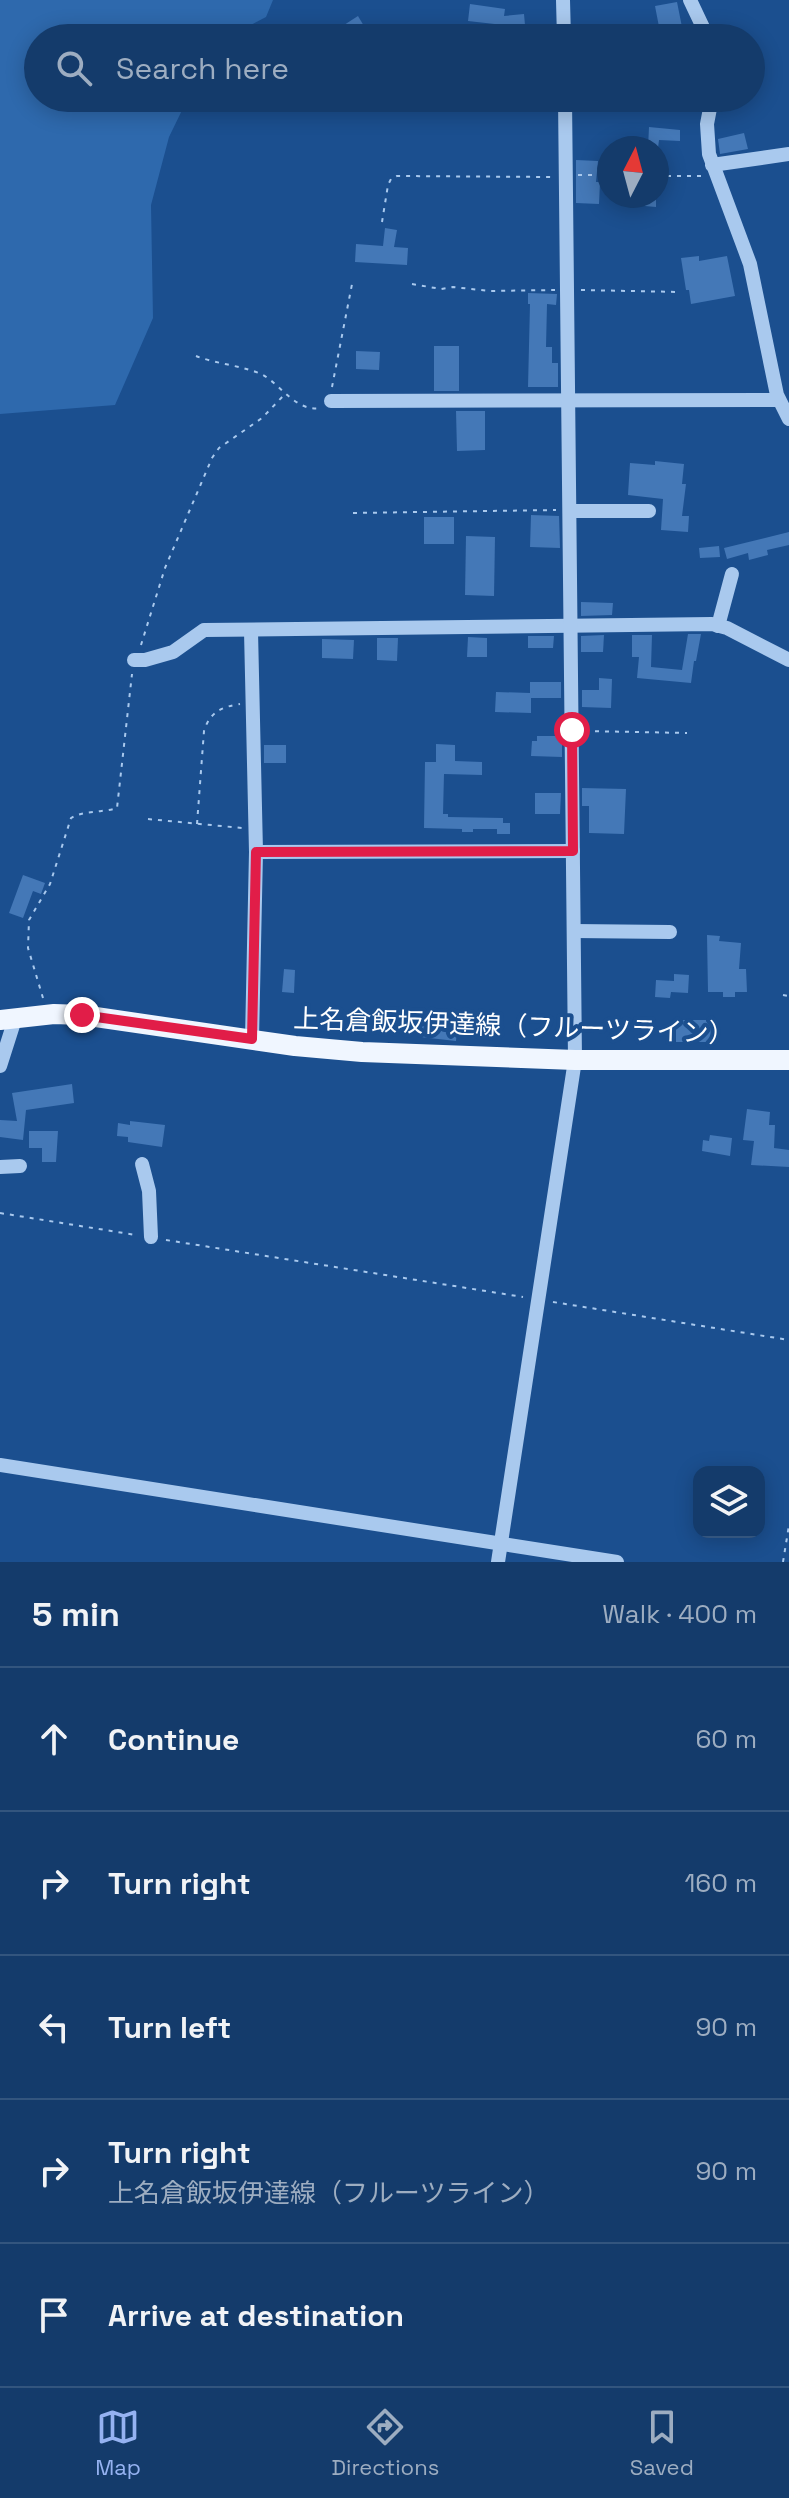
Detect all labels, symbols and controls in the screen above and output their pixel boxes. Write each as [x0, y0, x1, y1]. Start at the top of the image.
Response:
search box [24, 24, 765, 112]
icon: search [52, 46, 96, 90]
text: Search here [116, 49, 289, 88]
north arrow [597, 136, 669, 208]
route start [554, 712, 590, 748]
route end [64, 997, 100, 1033]
street label: 上名倉飯坂伊達線（フルーツライン） [293, 1001, 735, 1051]
map controls [693, 1466, 765, 1538]
button: layers [693, 1466, 765, 1538]
text: 5 min [32, 1593, 120, 1636]
text: Walk · 400 m [602, 1597, 757, 1631]
icon: ahead [32, 1717, 76, 1761]
text: Continue [108, 1720, 239, 1759]
text: 60 m [695, 1722, 757, 1756]
icon: right [32, 1861, 76, 1905]
text: Turn right [108, 1864, 251, 1903]
text: 160 m [685, 1866, 757, 1900]
icon: left [32, 2005, 76, 2049]
text: Turn left [108, 2008, 231, 2047]
text: 90 m [695, 2010, 757, 2044]
text: Turn right [108, 2133, 251, 2172]
icon: right [32, 2149, 76, 2193]
text: 90 m [695, 2154, 757, 2188]
text: 上名倉飯坂伊達線（フルーツライン） [108, 2176, 549, 2210]
icon: arrive [32, 2293, 76, 2337]
text: Arrive at destination [108, 2296, 404, 2335]
tab: Map [95, 2405, 141, 2481]
tab: Directions [331, 2405, 439, 2481]
tab: Saved [630, 2405, 694, 2481]

